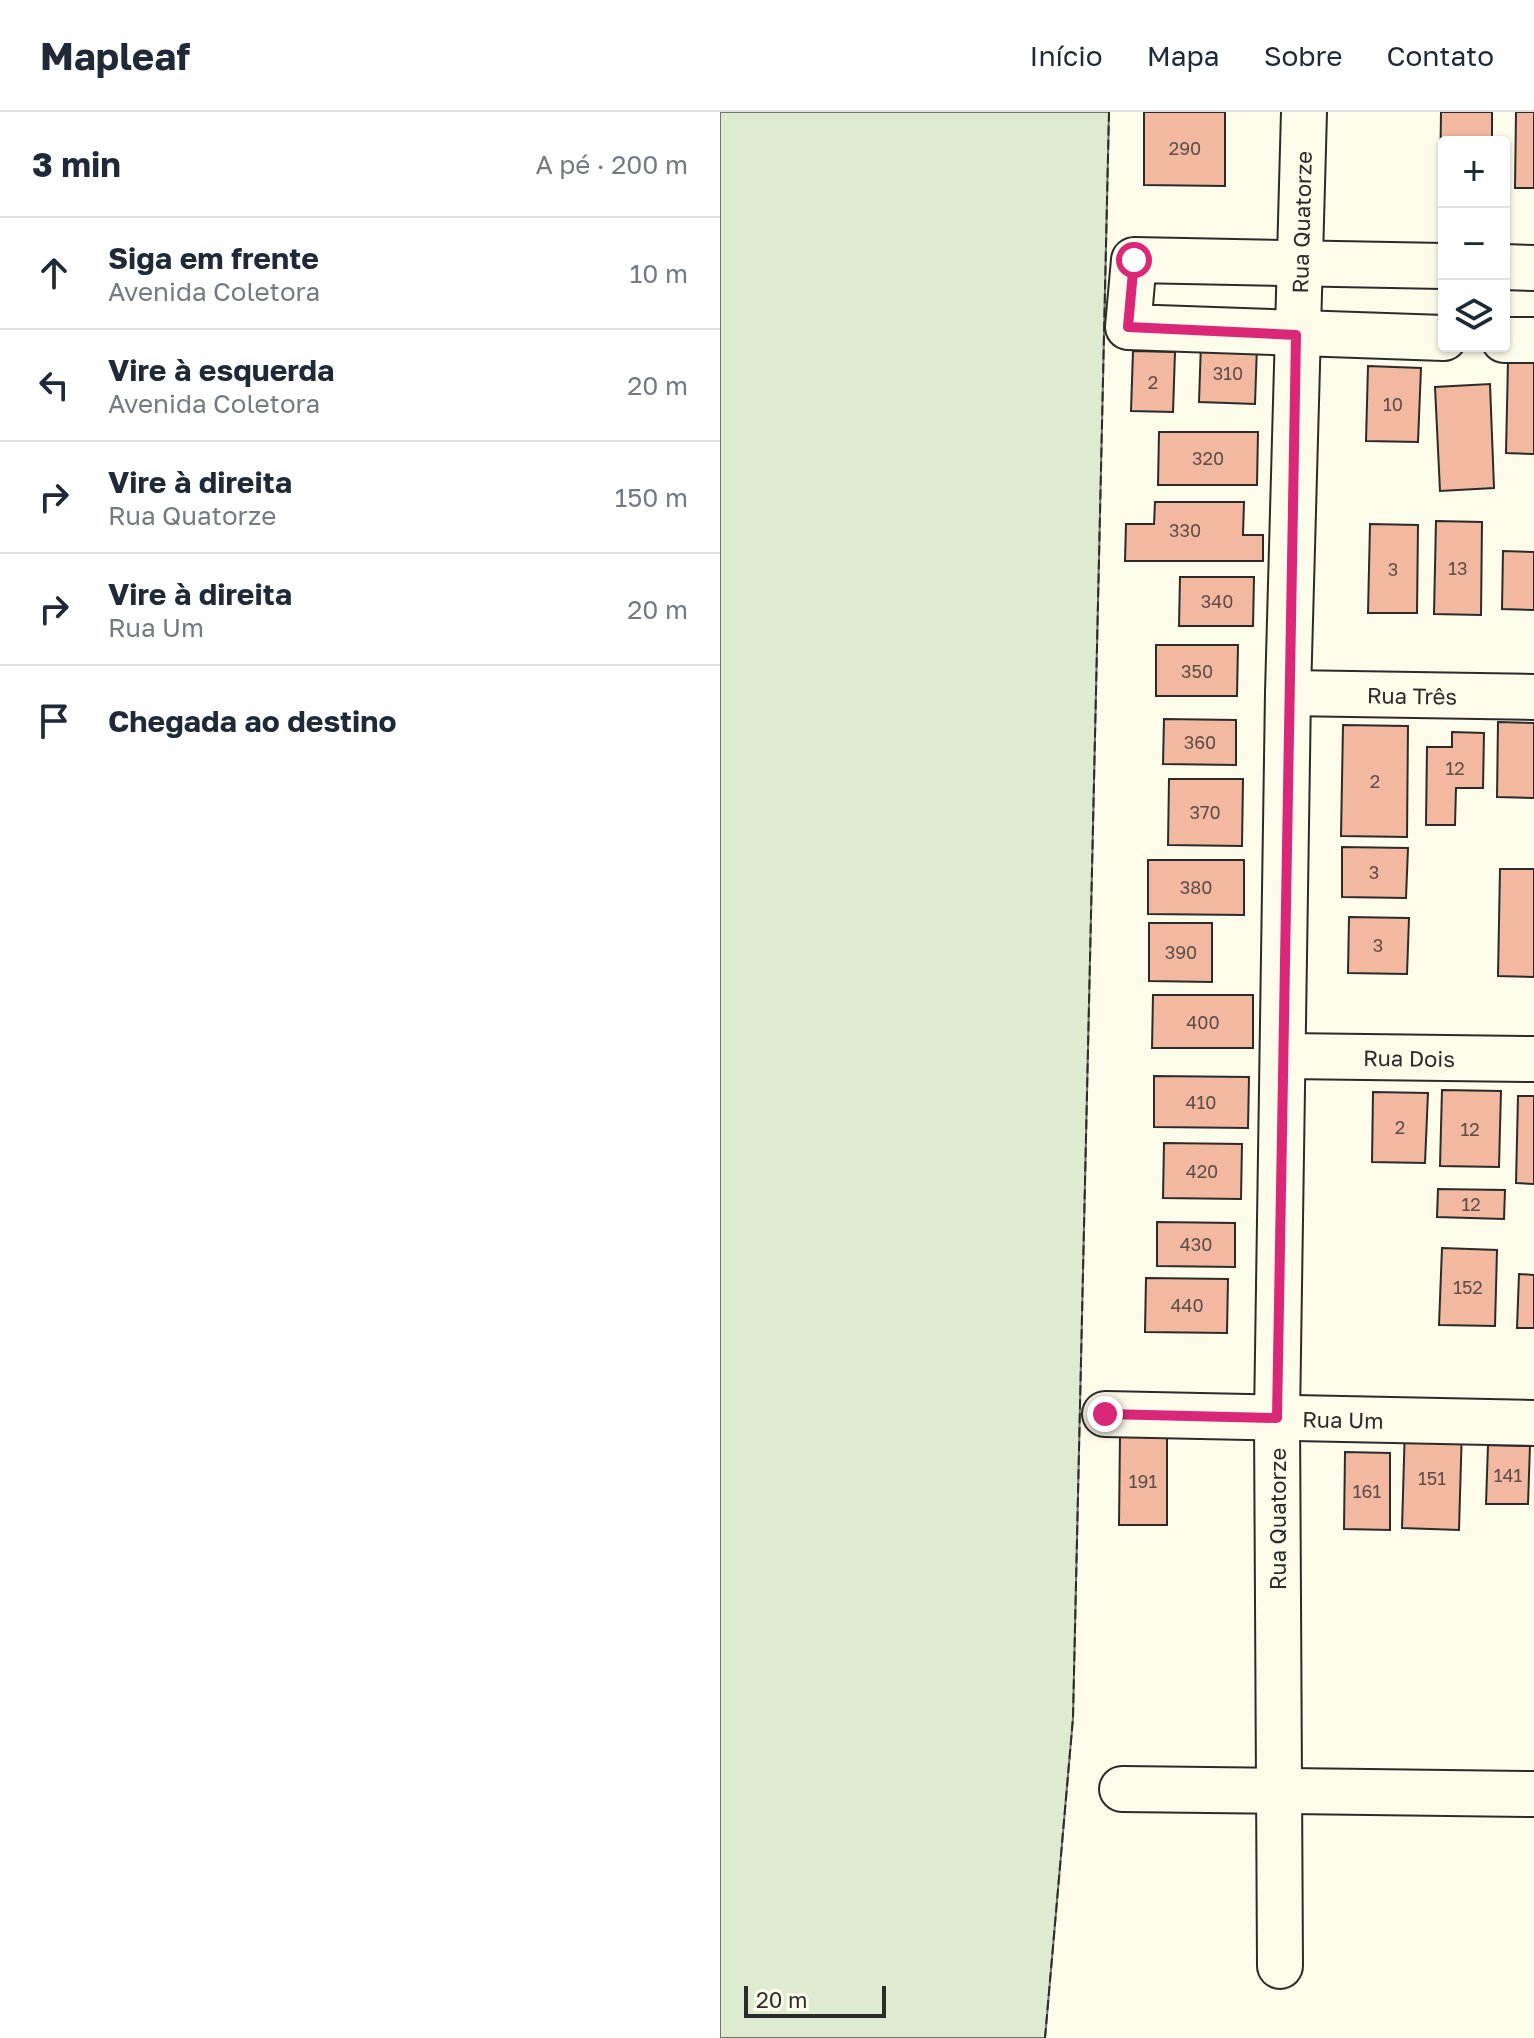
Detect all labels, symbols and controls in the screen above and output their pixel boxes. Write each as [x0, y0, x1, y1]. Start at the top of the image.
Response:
text: Mapleaf [40, 33, 190, 78]
text: Início [1030, 39, 1103, 72]
text: Mapa [1147, 39, 1220, 72]
text: Sobre [1264, 39, 1342, 72]
text: Contato [1386, 39, 1494, 72]
map controls [1438, 136, 1510, 352]
button: + [1438, 136, 1510, 208]
house number: 290 [1169, 137, 1201, 159]
text: 3 min [32, 144, 121, 184]
text: A pé · 200 m [535, 149, 688, 180]
street label: Rua Quatorze [1286, 151, 1316, 294]
button: − [1438, 208, 1510, 280]
text: Siga em frente [108, 240, 319, 276]
route start [1116, 242, 1152, 278]
icon: ahead [32, 251, 76, 295]
text: 10 m [630, 258, 688, 289]
text: Avenida Coletora [108, 276, 320, 307]
button: layers [1438, 280, 1510, 352]
text: Vire à esquerda [108, 352, 334, 388]
house number: 310 [1213, 362, 1243, 384]
icon: left [32, 363, 76, 407]
text: 20 m [627, 370, 688, 401]
house number: 2 [1148, 371, 1158, 393]
text: Avenida Coletora [108, 388, 320, 419]
house number: 10 [1383, 393, 1403, 415]
house number: 320 [1192, 447, 1224, 469]
text: Vire à direita [108, 464, 292, 500]
icon: right [32, 475, 76, 519]
text: 150 m [615, 482, 688, 513]
text: Rua Quatorze [108, 500, 276, 531]
house number: 330 [1169, 519, 1201, 541]
house number: 13 [1448, 557, 1468, 579]
house number: 3 [1388, 558, 1398, 580]
text: Vire à direita [108, 576, 292, 612]
icon: right [32, 587, 76, 631]
house number: 340 [1201, 590, 1233, 612]
text: 20 m [627, 594, 688, 625]
text: Rua Um [108, 612, 204, 643]
house number: 350 [1181, 660, 1213, 682]
street label: Rua Três [1367, 681, 1457, 709]
icon: arrive [32, 699, 76, 743]
text: Chegada ao destino [108, 703, 396, 739]
house number: 360 [1184, 731, 1216, 753]
house number: 12 [1445, 757, 1465, 779]
house number: 2 [1370, 770, 1380, 792]
house number: 370 [1189, 801, 1221, 823]
house number: 3 [1369, 861, 1379, 883]
house number: 380 [1180, 876, 1212, 898]
house number: 3 [1373, 934, 1383, 956]
house number: 390 [1165, 941, 1197, 963]
house number: 400 [1186, 1011, 1220, 1033]
street label: Rua Dois [1363, 1043, 1455, 1072]
house number: 410 [1186, 1091, 1216, 1113]
house number: 2 [1395, 1116, 1405, 1138]
house number: 12 [1460, 1118, 1480, 1140]
house number: 420 [1186, 1160, 1218, 1182]
house number: 12 [1461, 1193, 1481, 1215]
house number: 430 [1180, 1233, 1212, 1255]
house number: 152 [1453, 1276, 1483, 1298]
house number: 440 [1170, 1294, 1204, 1316]
route end [1087, 1396, 1123, 1432]
street label: Rua Um [1302, 1405, 1384, 1433]
street label: Rua Quatorze [1264, 1448, 1291, 1590]
house number: 141 [1494, 1464, 1522, 1486]
house number: 151 [1418, 1467, 1446, 1489]
house number: 191 [1129, 1470, 1157, 1492]
house number: 161 [1353, 1480, 1381, 1502]
scale bar [744, 1982, 886, 2018]
text: 20 m [756, 1986, 807, 2013]

